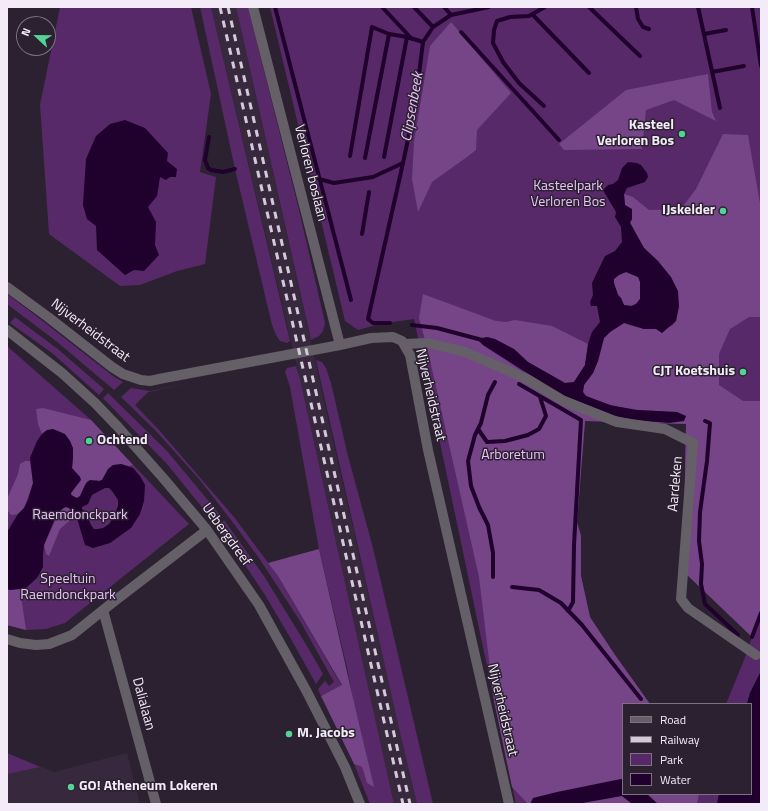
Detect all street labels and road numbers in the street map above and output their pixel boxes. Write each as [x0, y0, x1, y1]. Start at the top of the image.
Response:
street label: Verloren boslaan [290, 123, 330, 223]
street label: Nijverheidstraat [47, 296, 133, 366]
street label: Nijverheidstraat [411, 347, 449, 443]
street label: Aardeken [665, 456, 687, 512]
street label: Uebergdreef [198, 500, 254, 570]
street label: Nijverheidstraat [483, 662, 521, 758]
street label: Dalialaan [128, 676, 158, 732]

